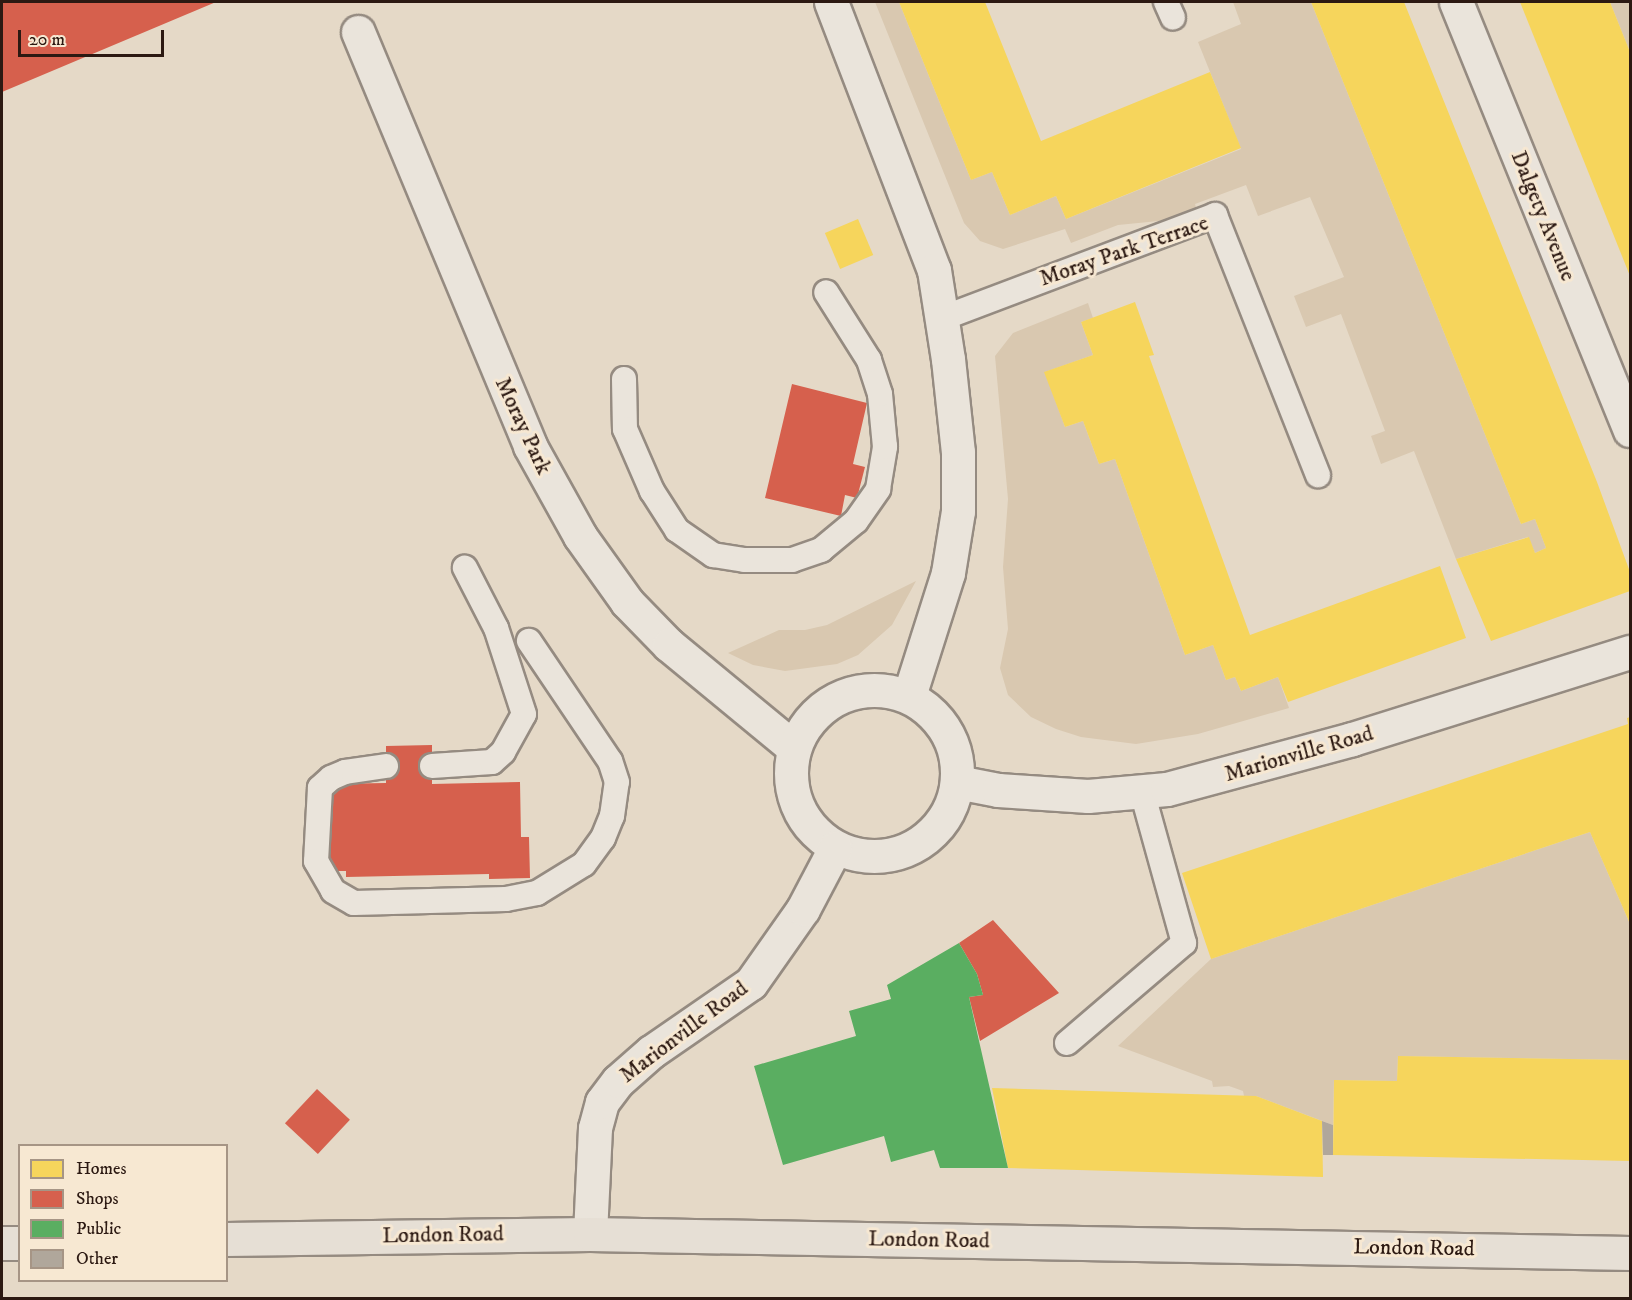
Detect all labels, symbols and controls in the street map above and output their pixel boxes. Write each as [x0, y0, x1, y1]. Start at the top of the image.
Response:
scale bar [21, 18, 166, 56]
text: 20 m [29, 29, 65, 51]
street label: Dalgety Avenue [1505, 147, 1581, 285]
street label: Moray Park Terrace [1036, 210, 1212, 292]
street label: Moray Park [489, 373, 557, 479]
street label: Marionville Road [1222, 720, 1376, 788]
street label: Marionville Road [615, 975, 753, 1089]
legend [18, 1144, 228, 1282]
text: Homes [76, 1158, 127, 1180]
text: Shops [76, 1188, 119, 1210]
text: Public [76, 1218, 121, 1240]
street label: London Road [382, 1221, 504, 1249]
street label: London Road [868, 1226, 990, 1254]
street label: London Road [1353, 1234, 1475, 1262]
text: Other [76, 1248, 118, 1270]

